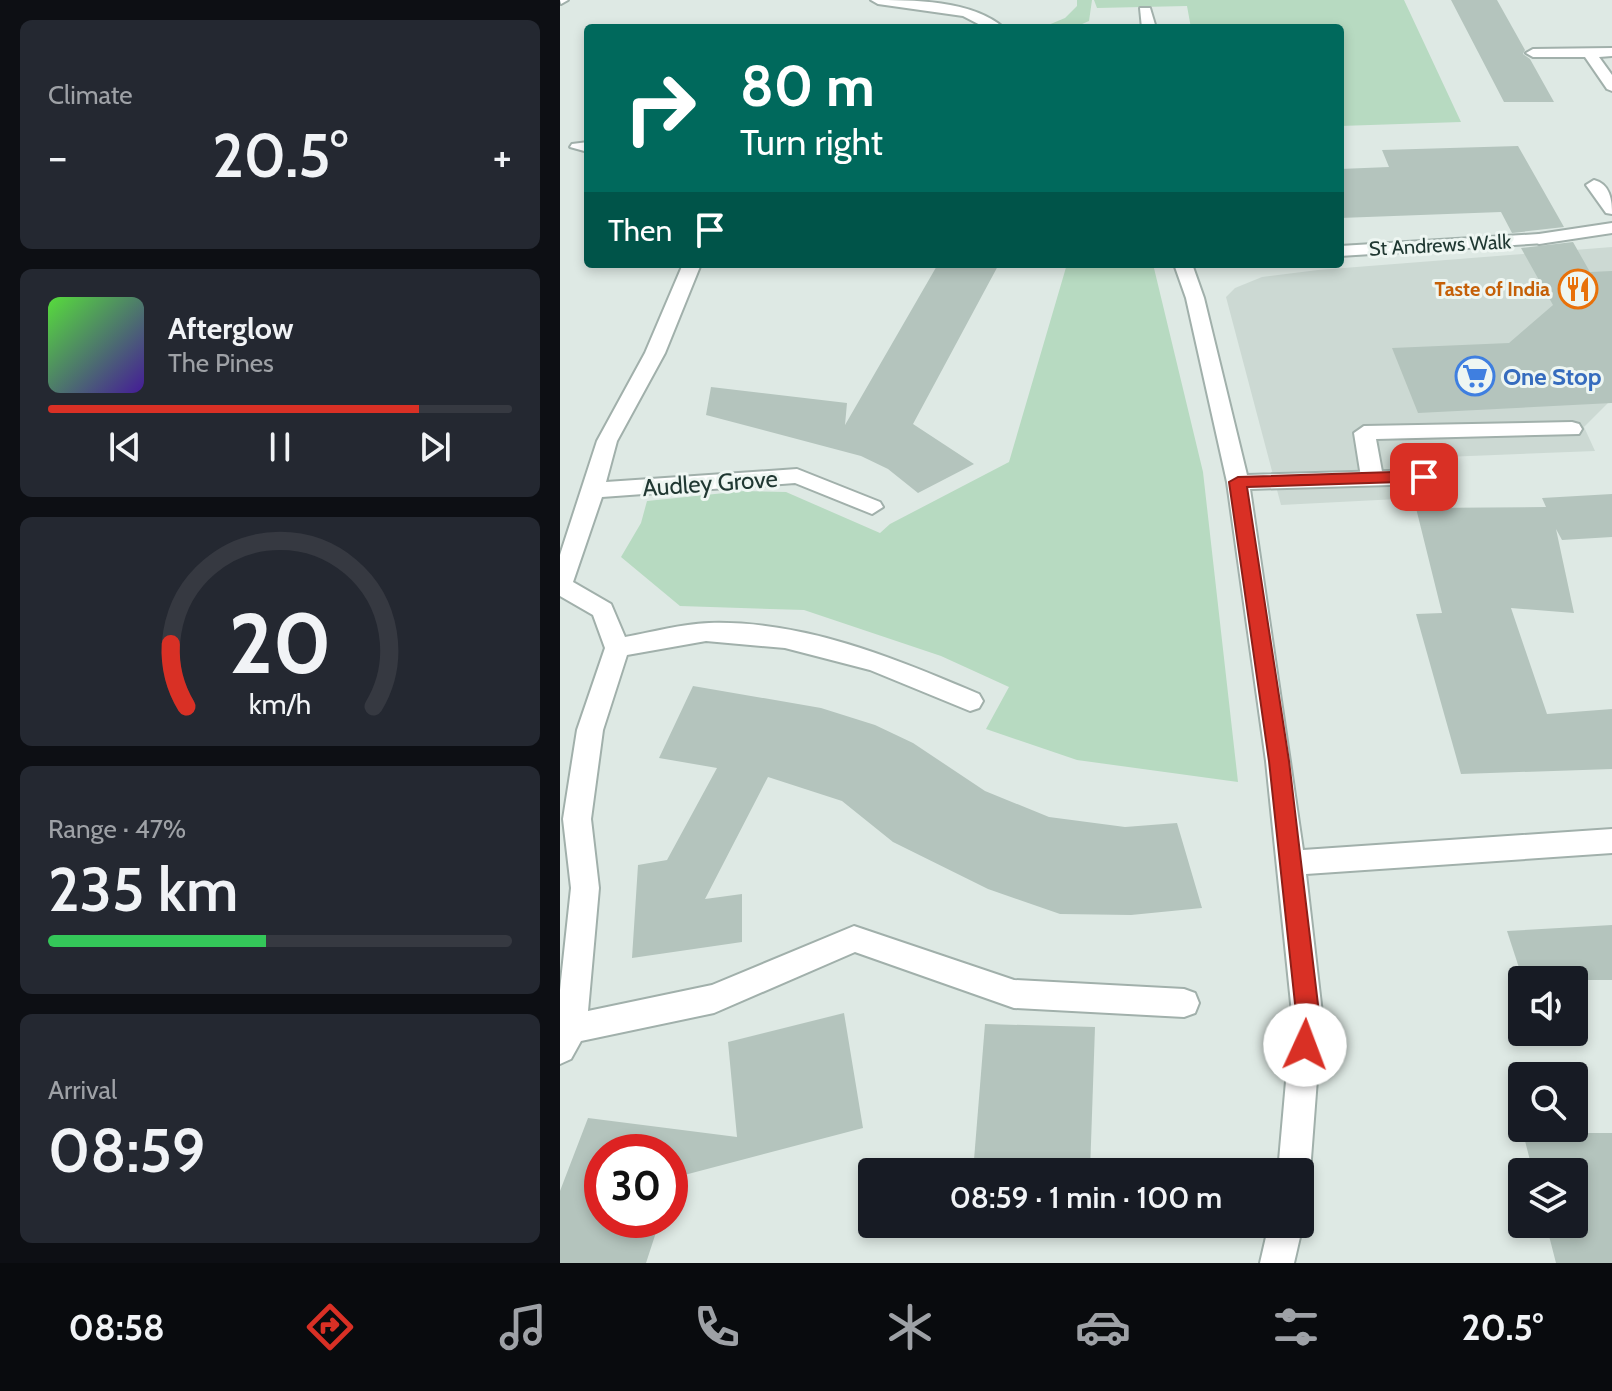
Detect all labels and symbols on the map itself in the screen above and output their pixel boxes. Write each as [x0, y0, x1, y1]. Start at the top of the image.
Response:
street label: St Andrews Walk [1368, 229, 1512, 261]
restaurant icon: Taste of India [1557, 268, 1599, 310]
place label: Taste of India [1435, 277, 1550, 301]
supermarket icon: One Stop [1454, 355, 1496, 397]
place label: One Stop [1503, 362, 1602, 391]
pin [1390, 443, 1458, 511]
street label: Audley Grove [641, 464, 779, 502]
position arrow [1263, 1003, 1347, 1087]
speed limit sign: 30 [584, 1134, 688, 1238]

